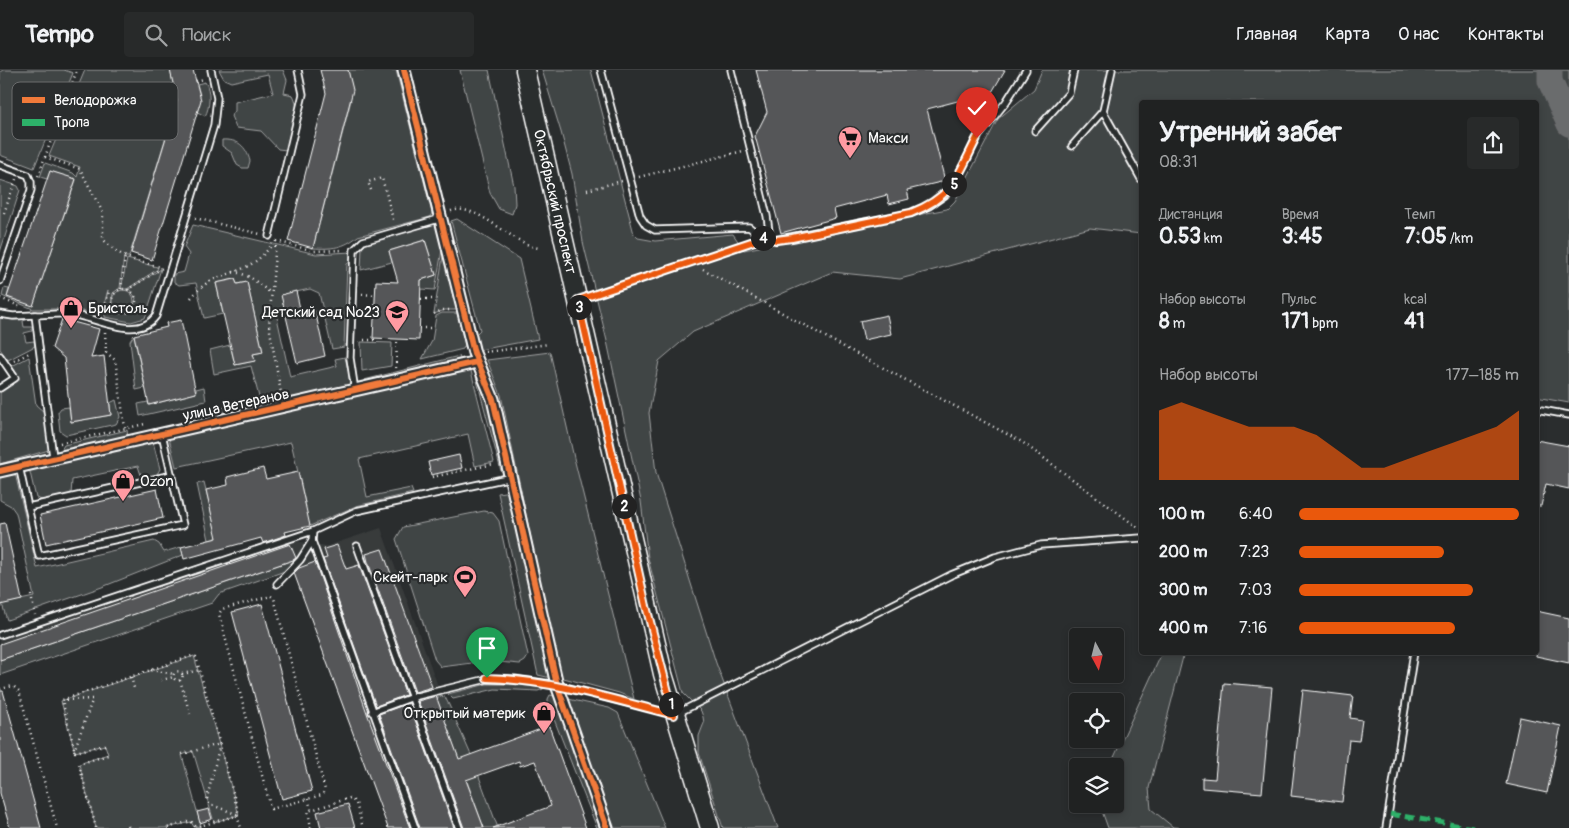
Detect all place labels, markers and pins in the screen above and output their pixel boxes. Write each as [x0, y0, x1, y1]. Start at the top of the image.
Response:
pin [956, 87, 998, 138]
supermarket icon: Макси [837, 125, 863, 159]
place label: Макси [868, 129, 908, 148]
pin: 5 [942, 172, 966, 196]
pin: 4 [750, 226, 776, 250]
pin: 3 [566, 294, 592, 320]
shop icon: Бристоль [58, 295, 84, 329]
place label: Бристоль [88, 299, 149, 318]
school or university icon: Детский сад №23 [384, 299, 410, 333]
place label: Детский сад №23 [261, 303, 380, 322]
shop icon: Ozon [110, 468, 136, 502]
place label: Ozon [140, 472, 174, 491]
pin: 2 [612, 494, 636, 518]
sports icon: Скейт-парк [452, 564, 478, 598]
place label: Скейт-парк [373, 568, 448, 587]
pin [466, 627, 508, 678]
pin: 1 [658, 692, 684, 716]
shop icon: Открытый материк [531, 700, 557, 734]
place label: Открытый материк [404, 704, 526, 723]

